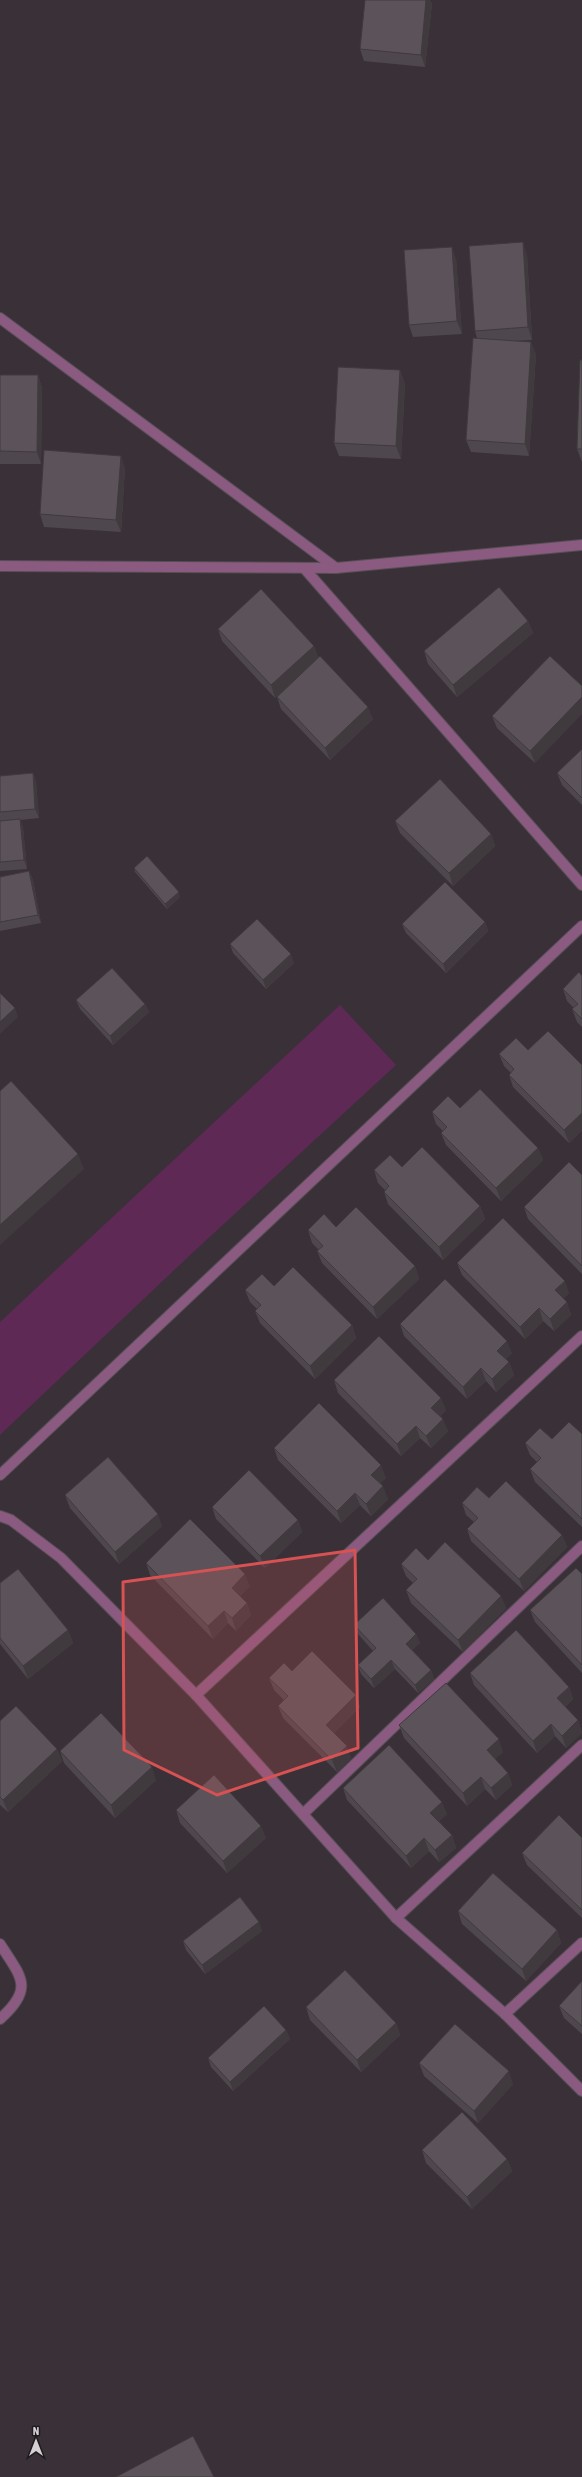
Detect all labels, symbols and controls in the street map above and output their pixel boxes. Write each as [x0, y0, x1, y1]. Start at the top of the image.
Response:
north arrow [16, 2421, 56, 2461]
text: N [33, 2425, 39, 2437]

